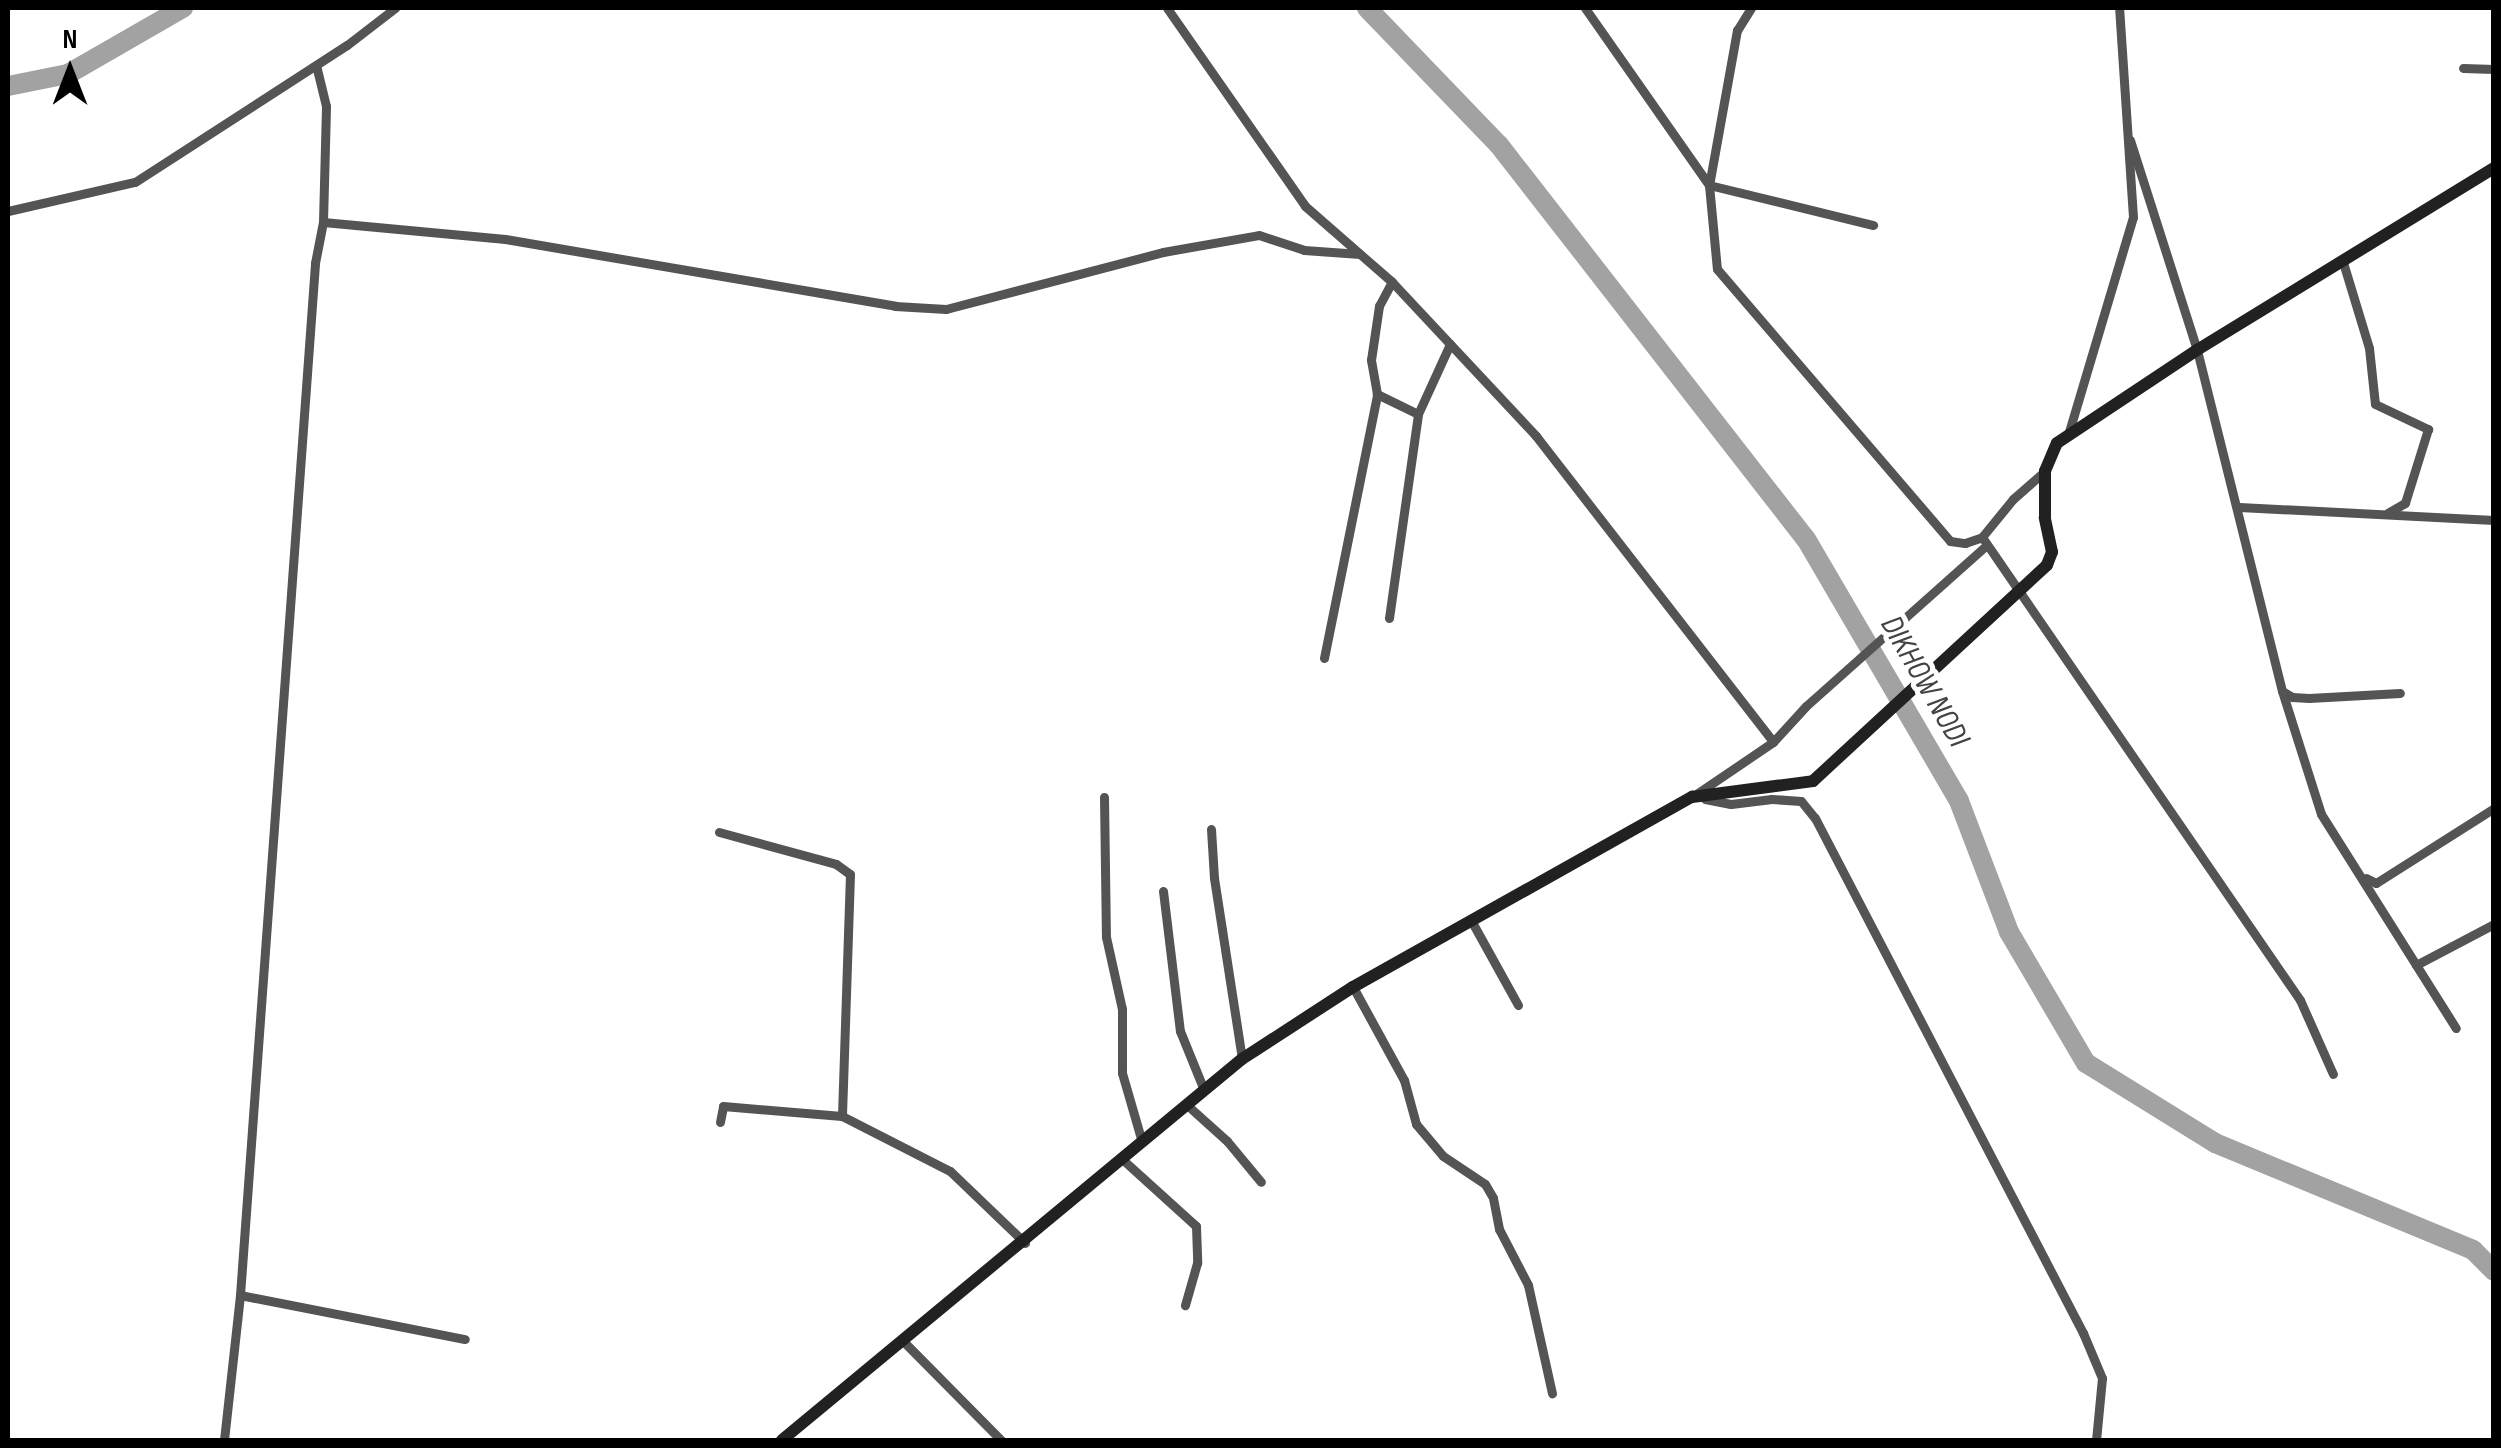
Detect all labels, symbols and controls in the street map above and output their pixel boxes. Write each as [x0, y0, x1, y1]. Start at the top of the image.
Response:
north arrow [20, 20, 120, 120]
text: N [63, 23, 77, 56]
water label: DIKHOW NODI [1871, 609, 1977, 755]

